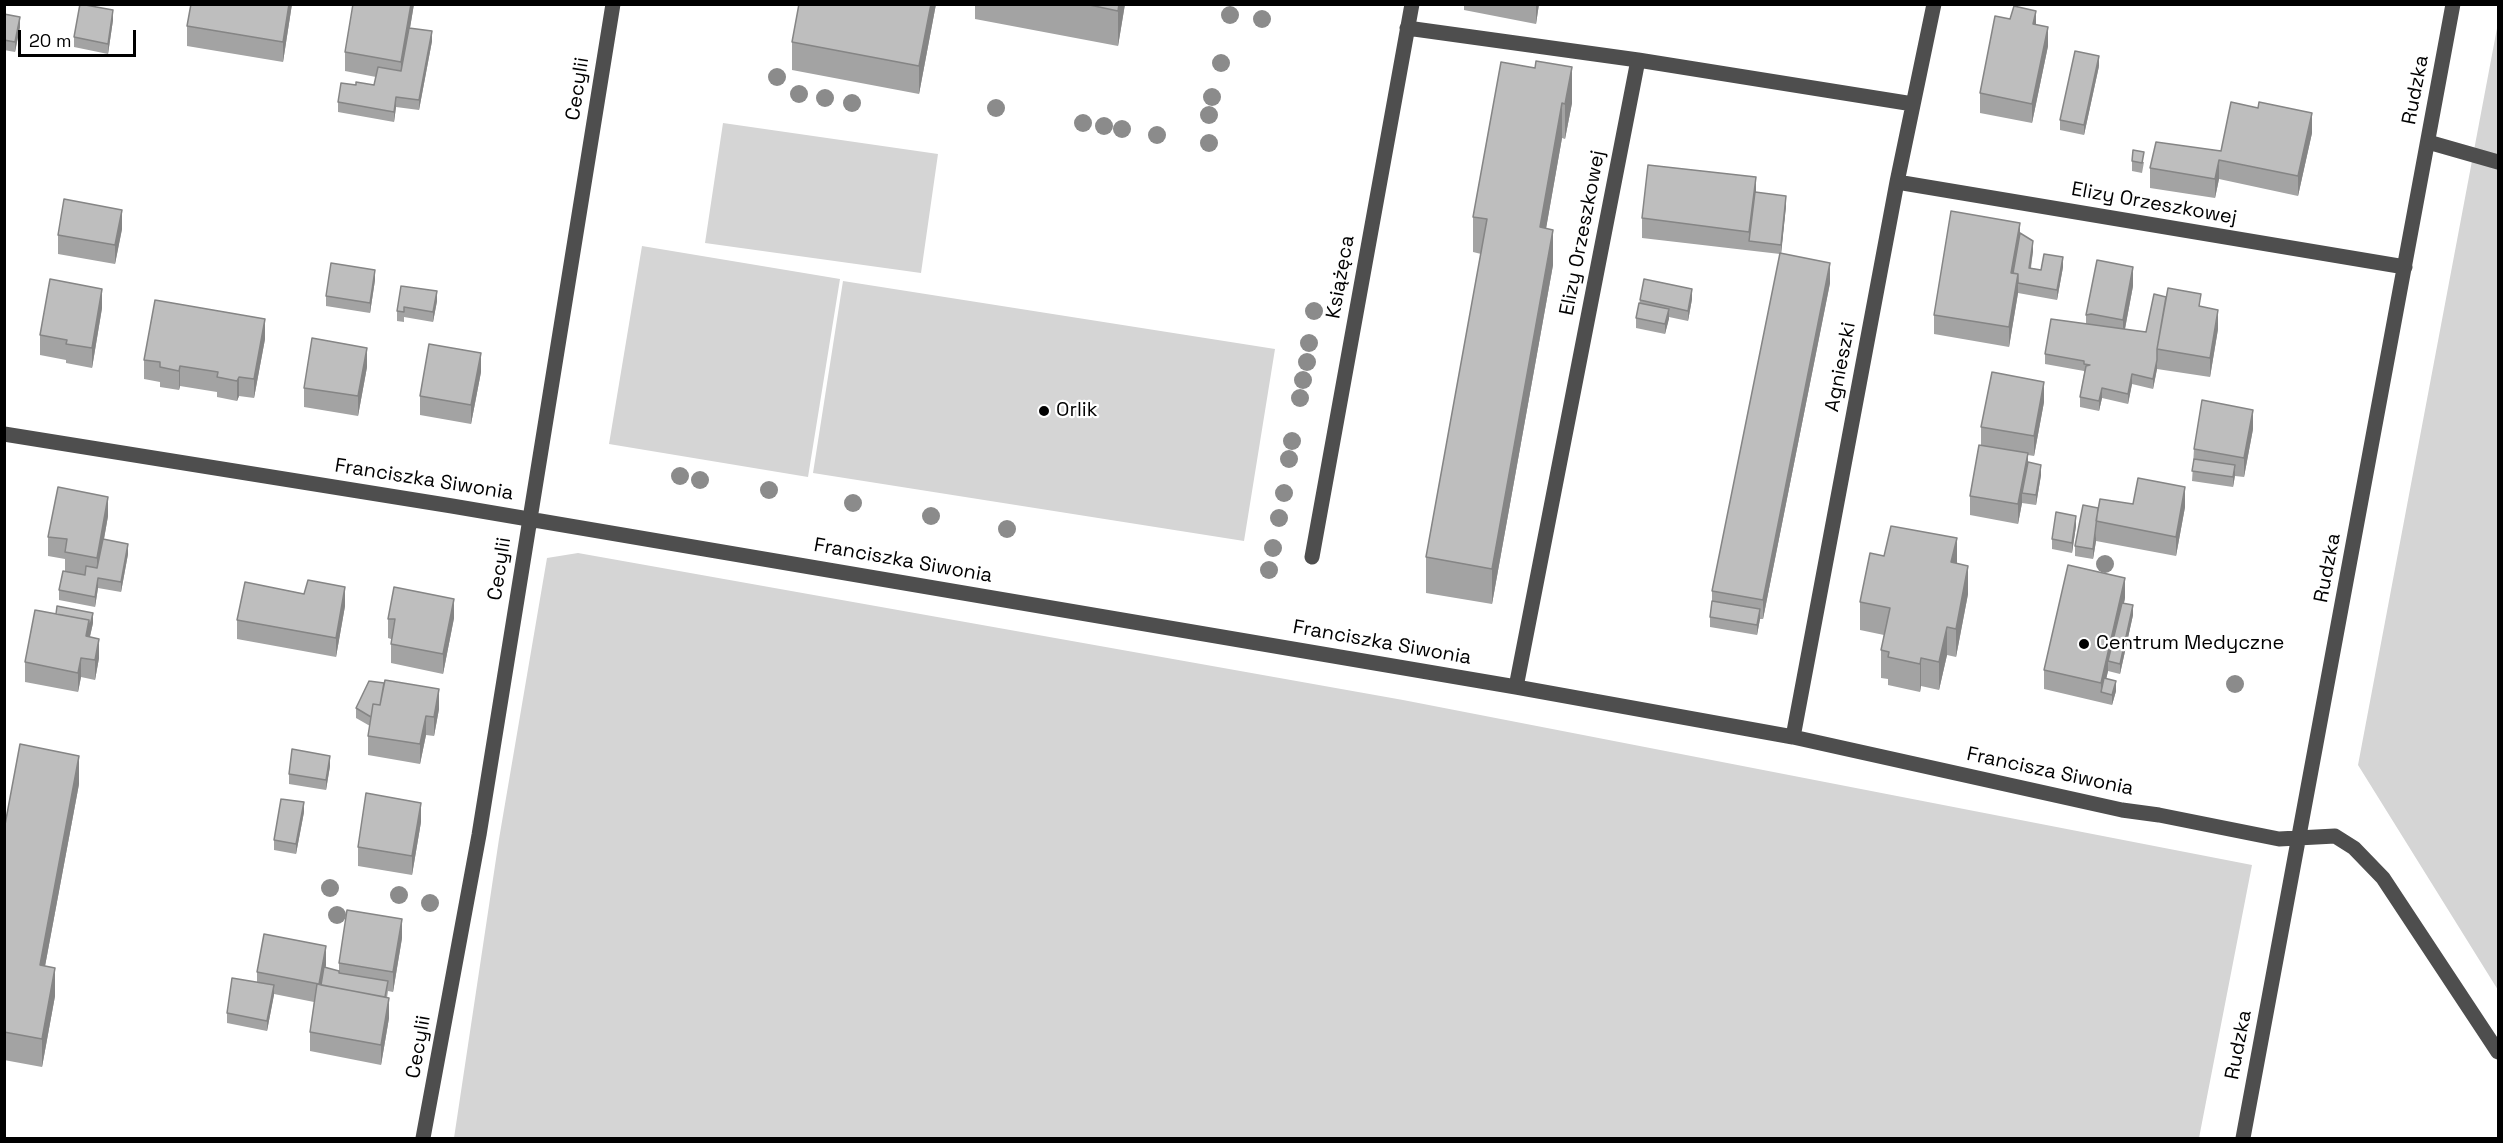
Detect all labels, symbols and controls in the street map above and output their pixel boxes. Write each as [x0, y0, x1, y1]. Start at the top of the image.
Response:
scale bar [21, 18, 140, 56]
text: 20 m [29, 29, 72, 52]
street label: Rudzka [2398, 53, 2434, 127]
street label: Cecylii [561, 56, 595, 122]
street label: Elizy Orzeszkowej [1555, 148, 1611, 318]
street label: Elizy Orzeszkowej [2069, 178, 2239, 230]
street label: Książęca [1322, 233, 1360, 321]
street label: Agnieszki [1821, 320, 1861, 414]
place label: Orlik [1056, 399, 1097, 423]
marker: Orlik [1037, 404, 1051, 418]
street label: Franciszka Siwonia [333, 454, 515, 506]
street label: Rudzka [2310, 531, 2346, 605]
street label: Franciszka Siwonia [812, 533, 994, 589]
street label: Cecylii [483, 536, 517, 602]
street label: Franciszka Siwonia [1291, 615, 1473, 671]
place label: Centrum Medyczne [2096, 632, 2284, 656]
marker: Centrum Medyczne [2077, 637, 2091, 651]
street label: Francisza Siwonia [1964, 743, 2136, 801]
street label: Rudzka [2221, 1008, 2257, 1082]
street label: Cecylii [402, 1014, 436, 1080]

